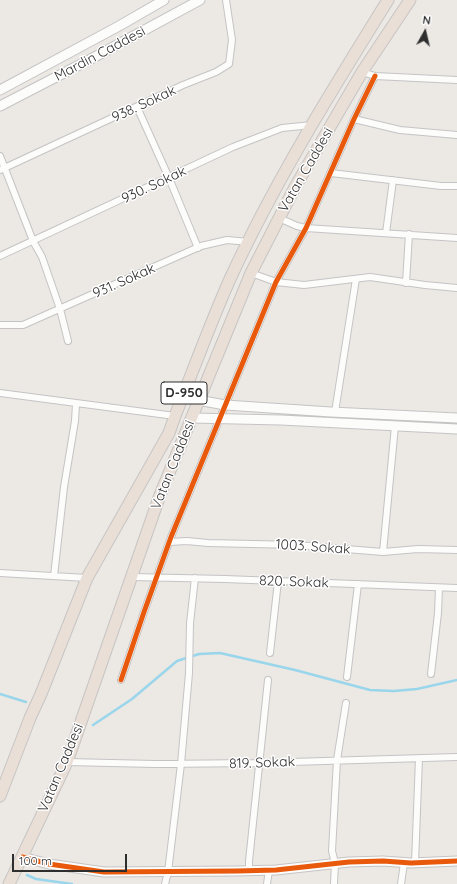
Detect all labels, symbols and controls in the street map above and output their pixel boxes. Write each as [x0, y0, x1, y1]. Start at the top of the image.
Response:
north arrow [405, 12, 445, 52]
text: N [422, 13, 432, 28]
street label: Mardin Caddesi [52, 23, 148, 85]
street label: 938. Sokak [109, 82, 179, 126]
street label: Vatan Caddesi [275, 125, 337, 215]
street label: 930. Sokak [119, 163, 189, 207]
street label: 931. Sokak [90, 260, 158, 302]
road number: D-950 [161, 382, 207, 404]
street label: Vatan Caddesi [147, 418, 199, 512]
street label: 1003. Sokak [275, 536, 351, 558]
street label: 820. Sokak [259, 572, 329, 592]
street label: Vatan Caddesi [35, 721, 87, 815]
street label: 819. Sokak [229, 753, 295, 773]
scale bar [14, 846, 129, 872]
text: 100 m [19, 853, 52, 868]

